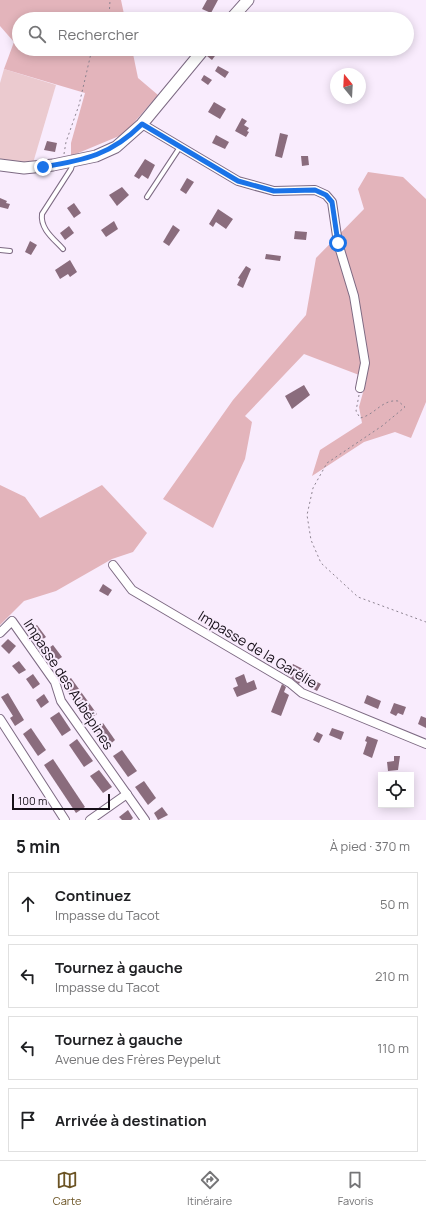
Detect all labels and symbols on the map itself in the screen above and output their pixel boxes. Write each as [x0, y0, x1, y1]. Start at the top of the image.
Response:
north arrow [330, 68, 366, 104]
route end [34, 158, 52, 176]
route start [329, 234, 347, 252]
street label: Impasse de la Garélie [195, 606, 321, 692]
street label: Impasse des Aubépines [20, 615, 118, 753]
scale bar [12, 792, 110, 811]

